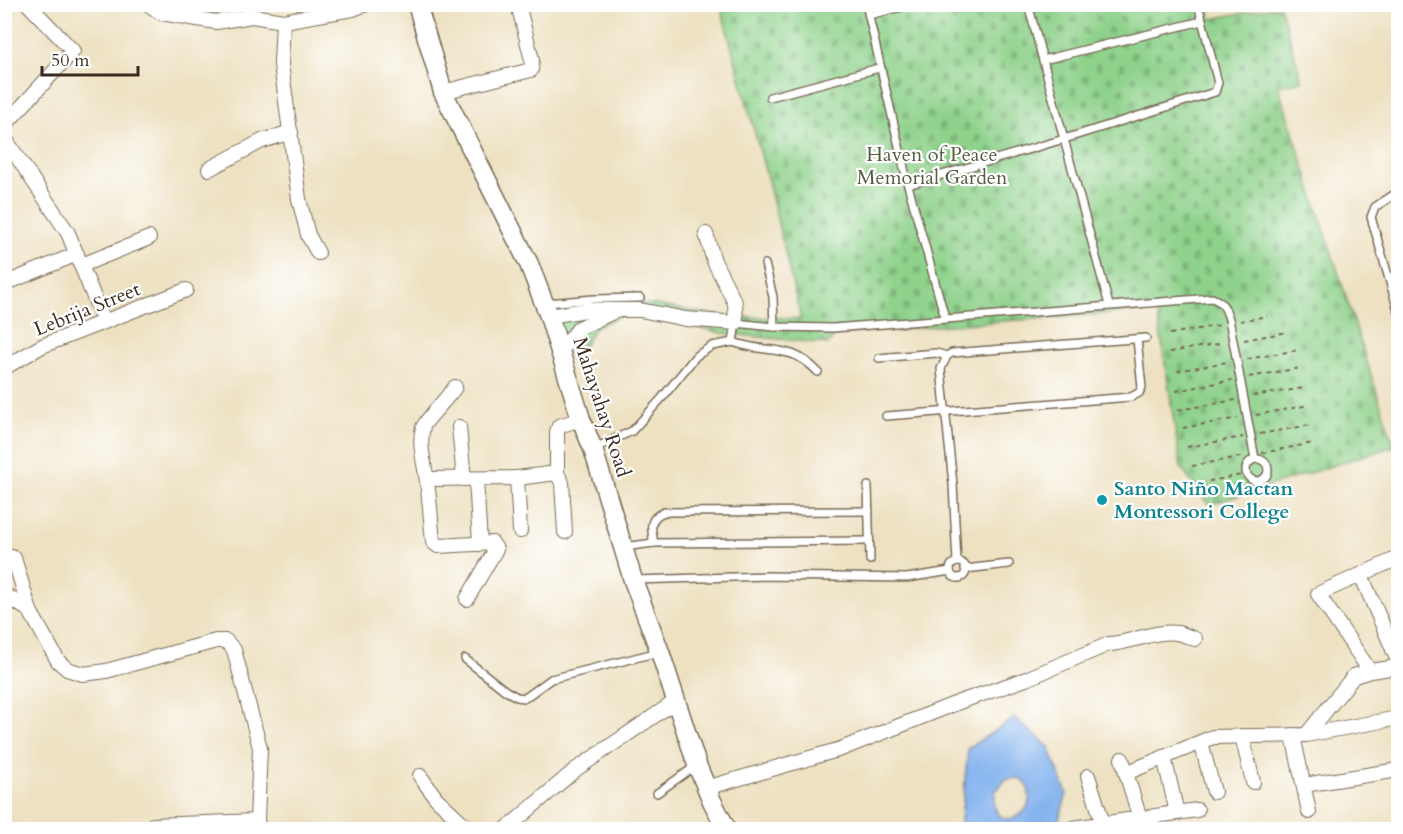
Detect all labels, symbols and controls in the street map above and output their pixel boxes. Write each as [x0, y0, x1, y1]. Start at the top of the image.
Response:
scale bar [42, 39, 138, 77]
text: 50 m [51, 48, 90, 73]
park label: Haven of Peace Memorial Garden [857, 141, 1008, 191]
street label: Lebrija Street [30, 275, 145, 343]
street label: Mahayahay Road [567, 333, 637, 481]
place label: Santo Niño Mactan Montessori College [1114, 475, 1293, 525]
marker: Santo Niño Mactan Montessori College [1095, 493, 1109, 507]

